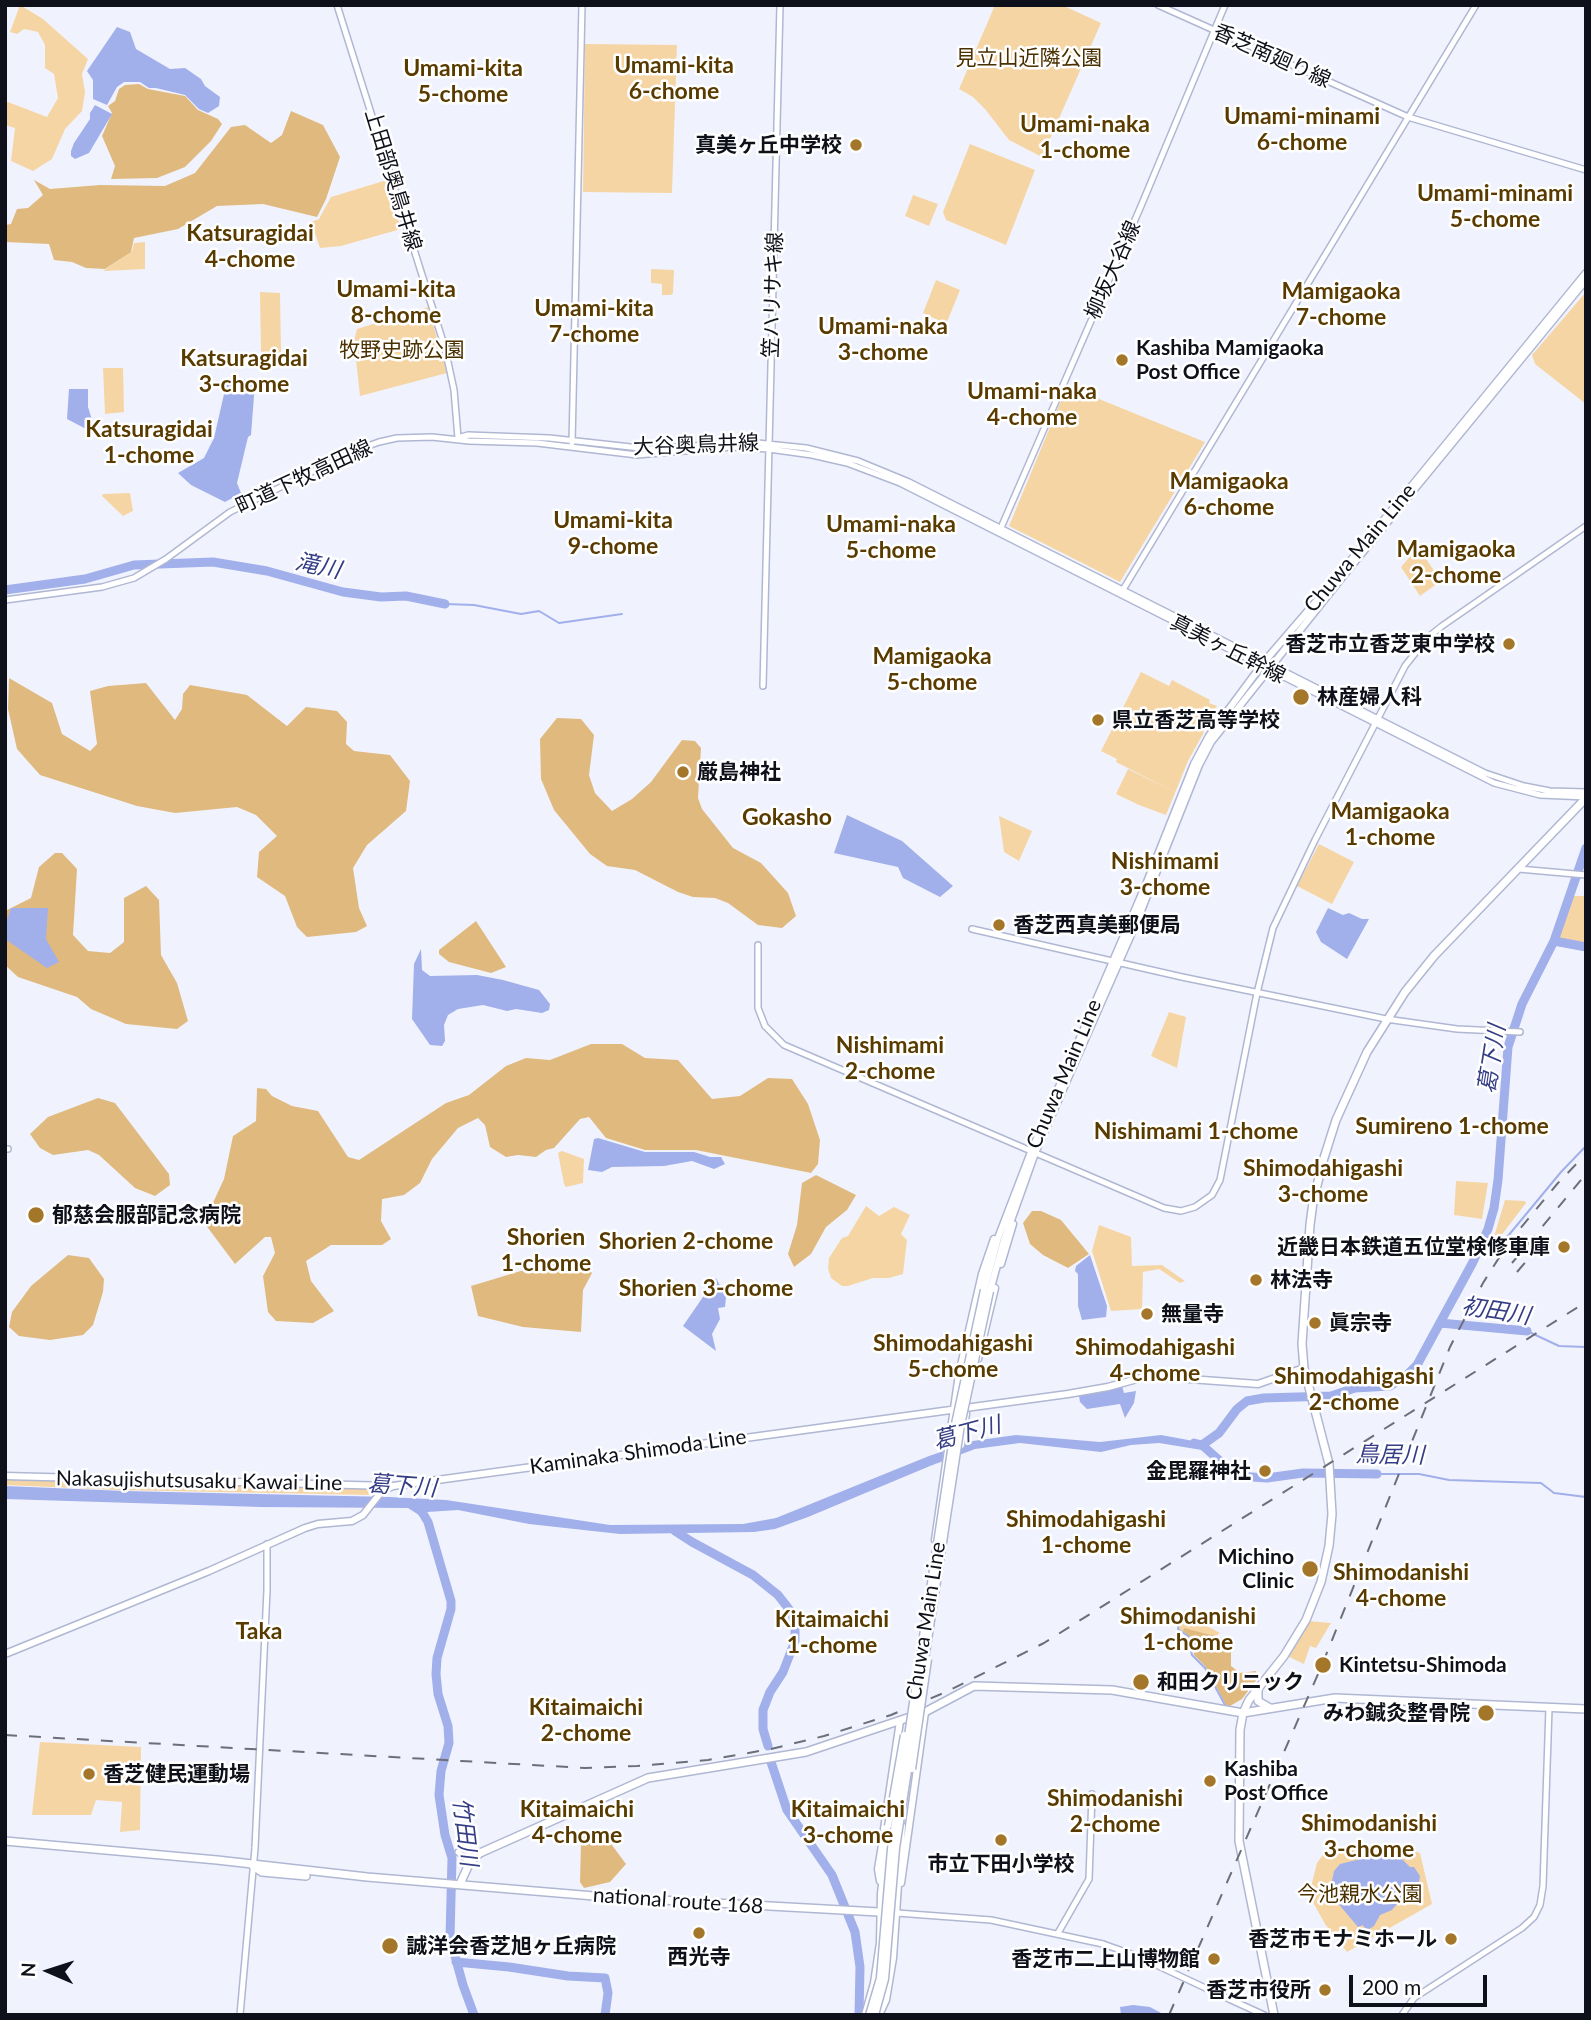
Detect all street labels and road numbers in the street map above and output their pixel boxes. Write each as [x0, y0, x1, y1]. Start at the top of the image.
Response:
street label: 香芝南廻り線 [1209, 19, 1335, 93]
street label: 上田部奥鳥井線 [359, 106, 427, 254]
street label: 柳坂大谷線 [1080, 217, 1146, 323]
street label: 笠ハリサキ線 [758, 232, 788, 358]
street label: 大谷奥鳥井線 [633, 430, 759, 460]
street label: 町道下牧高田線 [232, 435, 376, 519]
street label: Chuwa Main Line [1299, 479, 1421, 617]
street label: 真美ヶ丘幹線 [1166, 609, 1290, 689]
street label: Chuwa Main Line [1021, 995, 1107, 1153]
street label: Kaminaka Shimoda Line [528, 1424, 748, 1480]
street label: Nakasujishutsusaku Kawai Line [56, 1466, 342, 1496]
street label: Chuwa Main Line [901, 1540, 951, 1702]
street label: national route 168 [592, 1882, 764, 1920]

